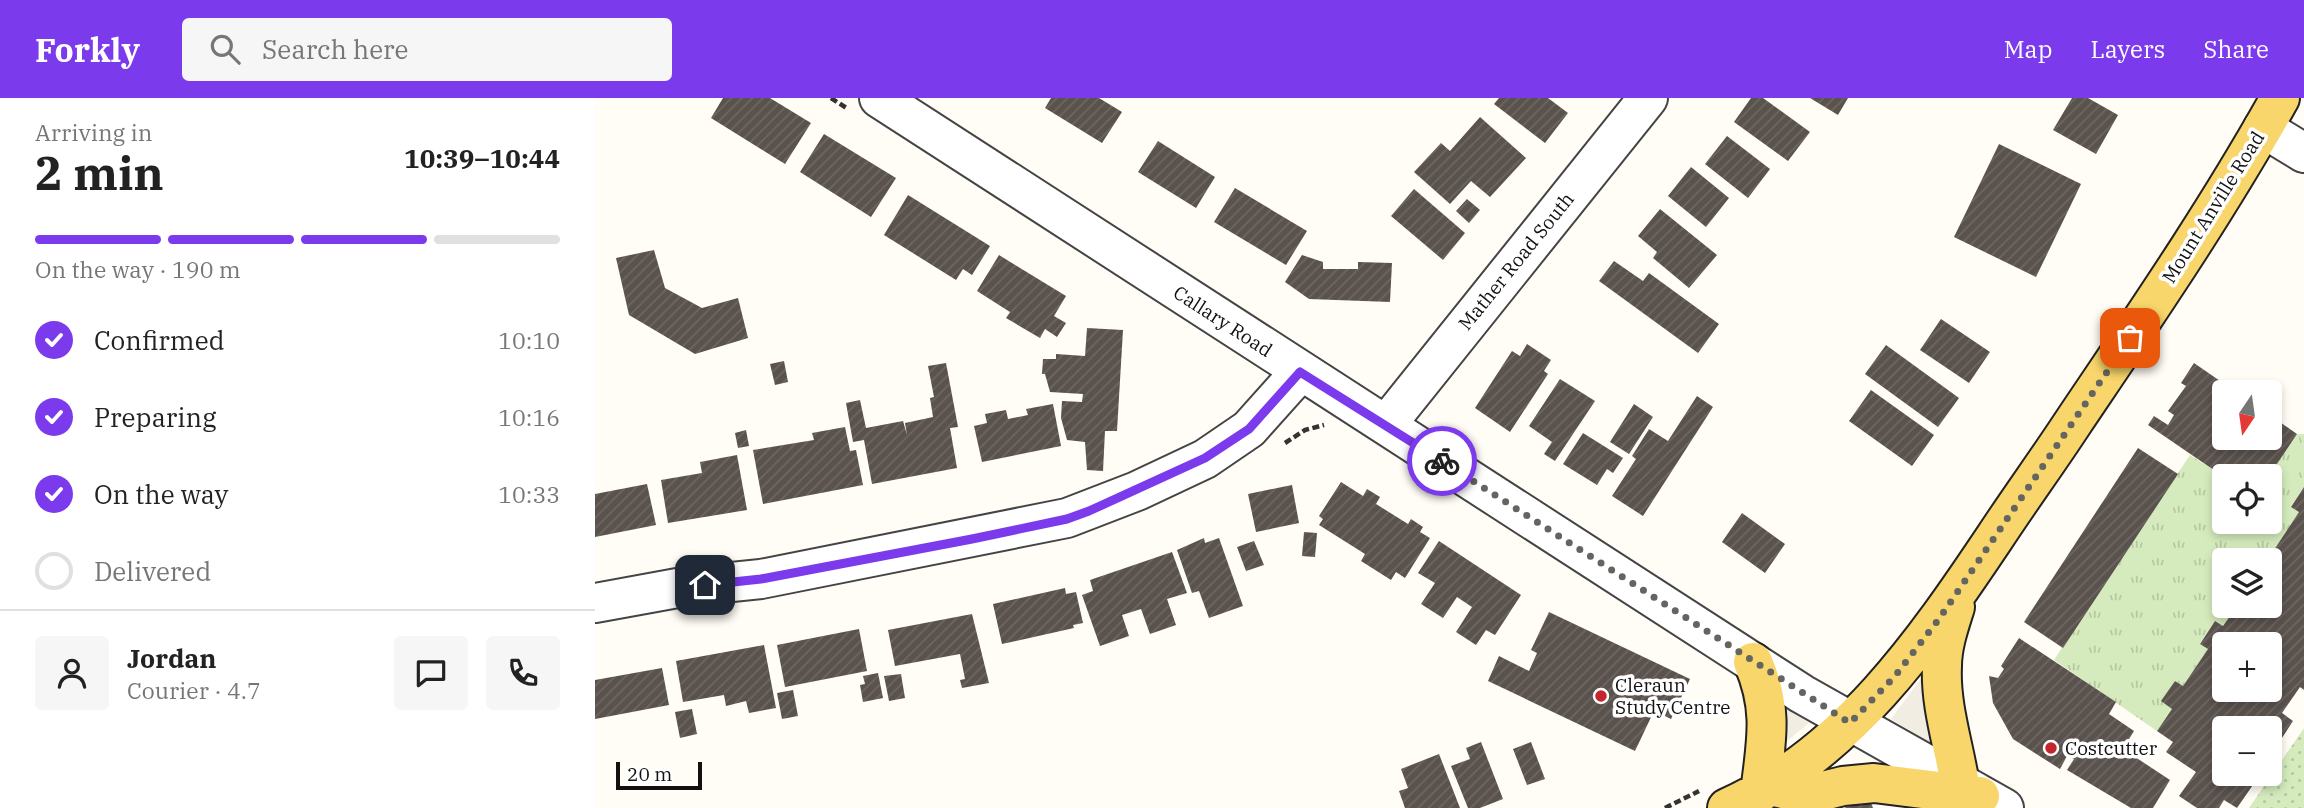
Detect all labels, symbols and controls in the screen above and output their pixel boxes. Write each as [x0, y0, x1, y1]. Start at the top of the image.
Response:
search box [182, 18, 672, 81]
text: Forkly [35, 28, 140, 71]
icon: search [206, 30, 244, 68]
text: Search here [262, 32, 409, 66]
text: Map [2004, 33, 2052, 65]
text: Layers [2090, 33, 2165, 65]
text: Share [2203, 33, 2269, 65]
text: Arriving in [35, 117, 152, 147]
street label: Mount Anville Road [2157, 127, 2269, 287]
text: 10:39–10:44 [404, 141, 560, 175]
text: 2 min [35, 143, 164, 203]
street label: Mather Road South [1453, 187, 1579, 335]
text: On the way · 190 m [35, 254, 241, 284]
street label: Callary Road [1169, 280, 1277, 362]
pin [2100, 308, 2160, 368]
icon: bag [2111, 319, 2149, 357]
icon: check [35, 321, 73, 359]
text: Confirmed [94, 323, 225, 357]
text: 10:10 [498, 325, 560, 355]
north arrow [2212, 380, 2282, 450]
map controls [2212, 380, 2282, 786]
icon: check [35, 398, 73, 436]
text: Preparing [94, 400, 216, 434]
text: 10:16 [498, 402, 560, 432]
courier [1407, 426, 1477, 496]
icon: bike [1423, 442, 1461, 480]
button: locate [2212, 464, 2282, 534]
icon: check [35, 475, 73, 513]
text: On the way [94, 477, 228, 511]
text: 10:33 [498, 479, 560, 509]
button: layers [2212, 548, 2282, 618]
text: Delivered [94, 554, 211, 588]
pin [675, 555, 735, 615]
icon: home [686, 566, 724, 604]
button: + [2212, 632, 2282, 702]
button: person [35, 636, 109, 710]
button: chat [394, 636, 468, 710]
button: phone [486, 636, 560, 710]
text: Jordan [127, 641, 217, 675]
place label: Cleraun Study Centre [1615, 673, 1731, 719]
text: Courier · 4.7 [127, 675, 261, 705]
marker: Cleraun Study Centre [1593, 688, 1609, 704]
button: − [2212, 716, 2282, 786]
place label: Costcutter [2065, 736, 2158, 760]
marker: Costcutter [2043, 740, 2059, 756]
scale bar [616, 759, 702, 791]
text: 20 m [627, 762, 672, 786]

